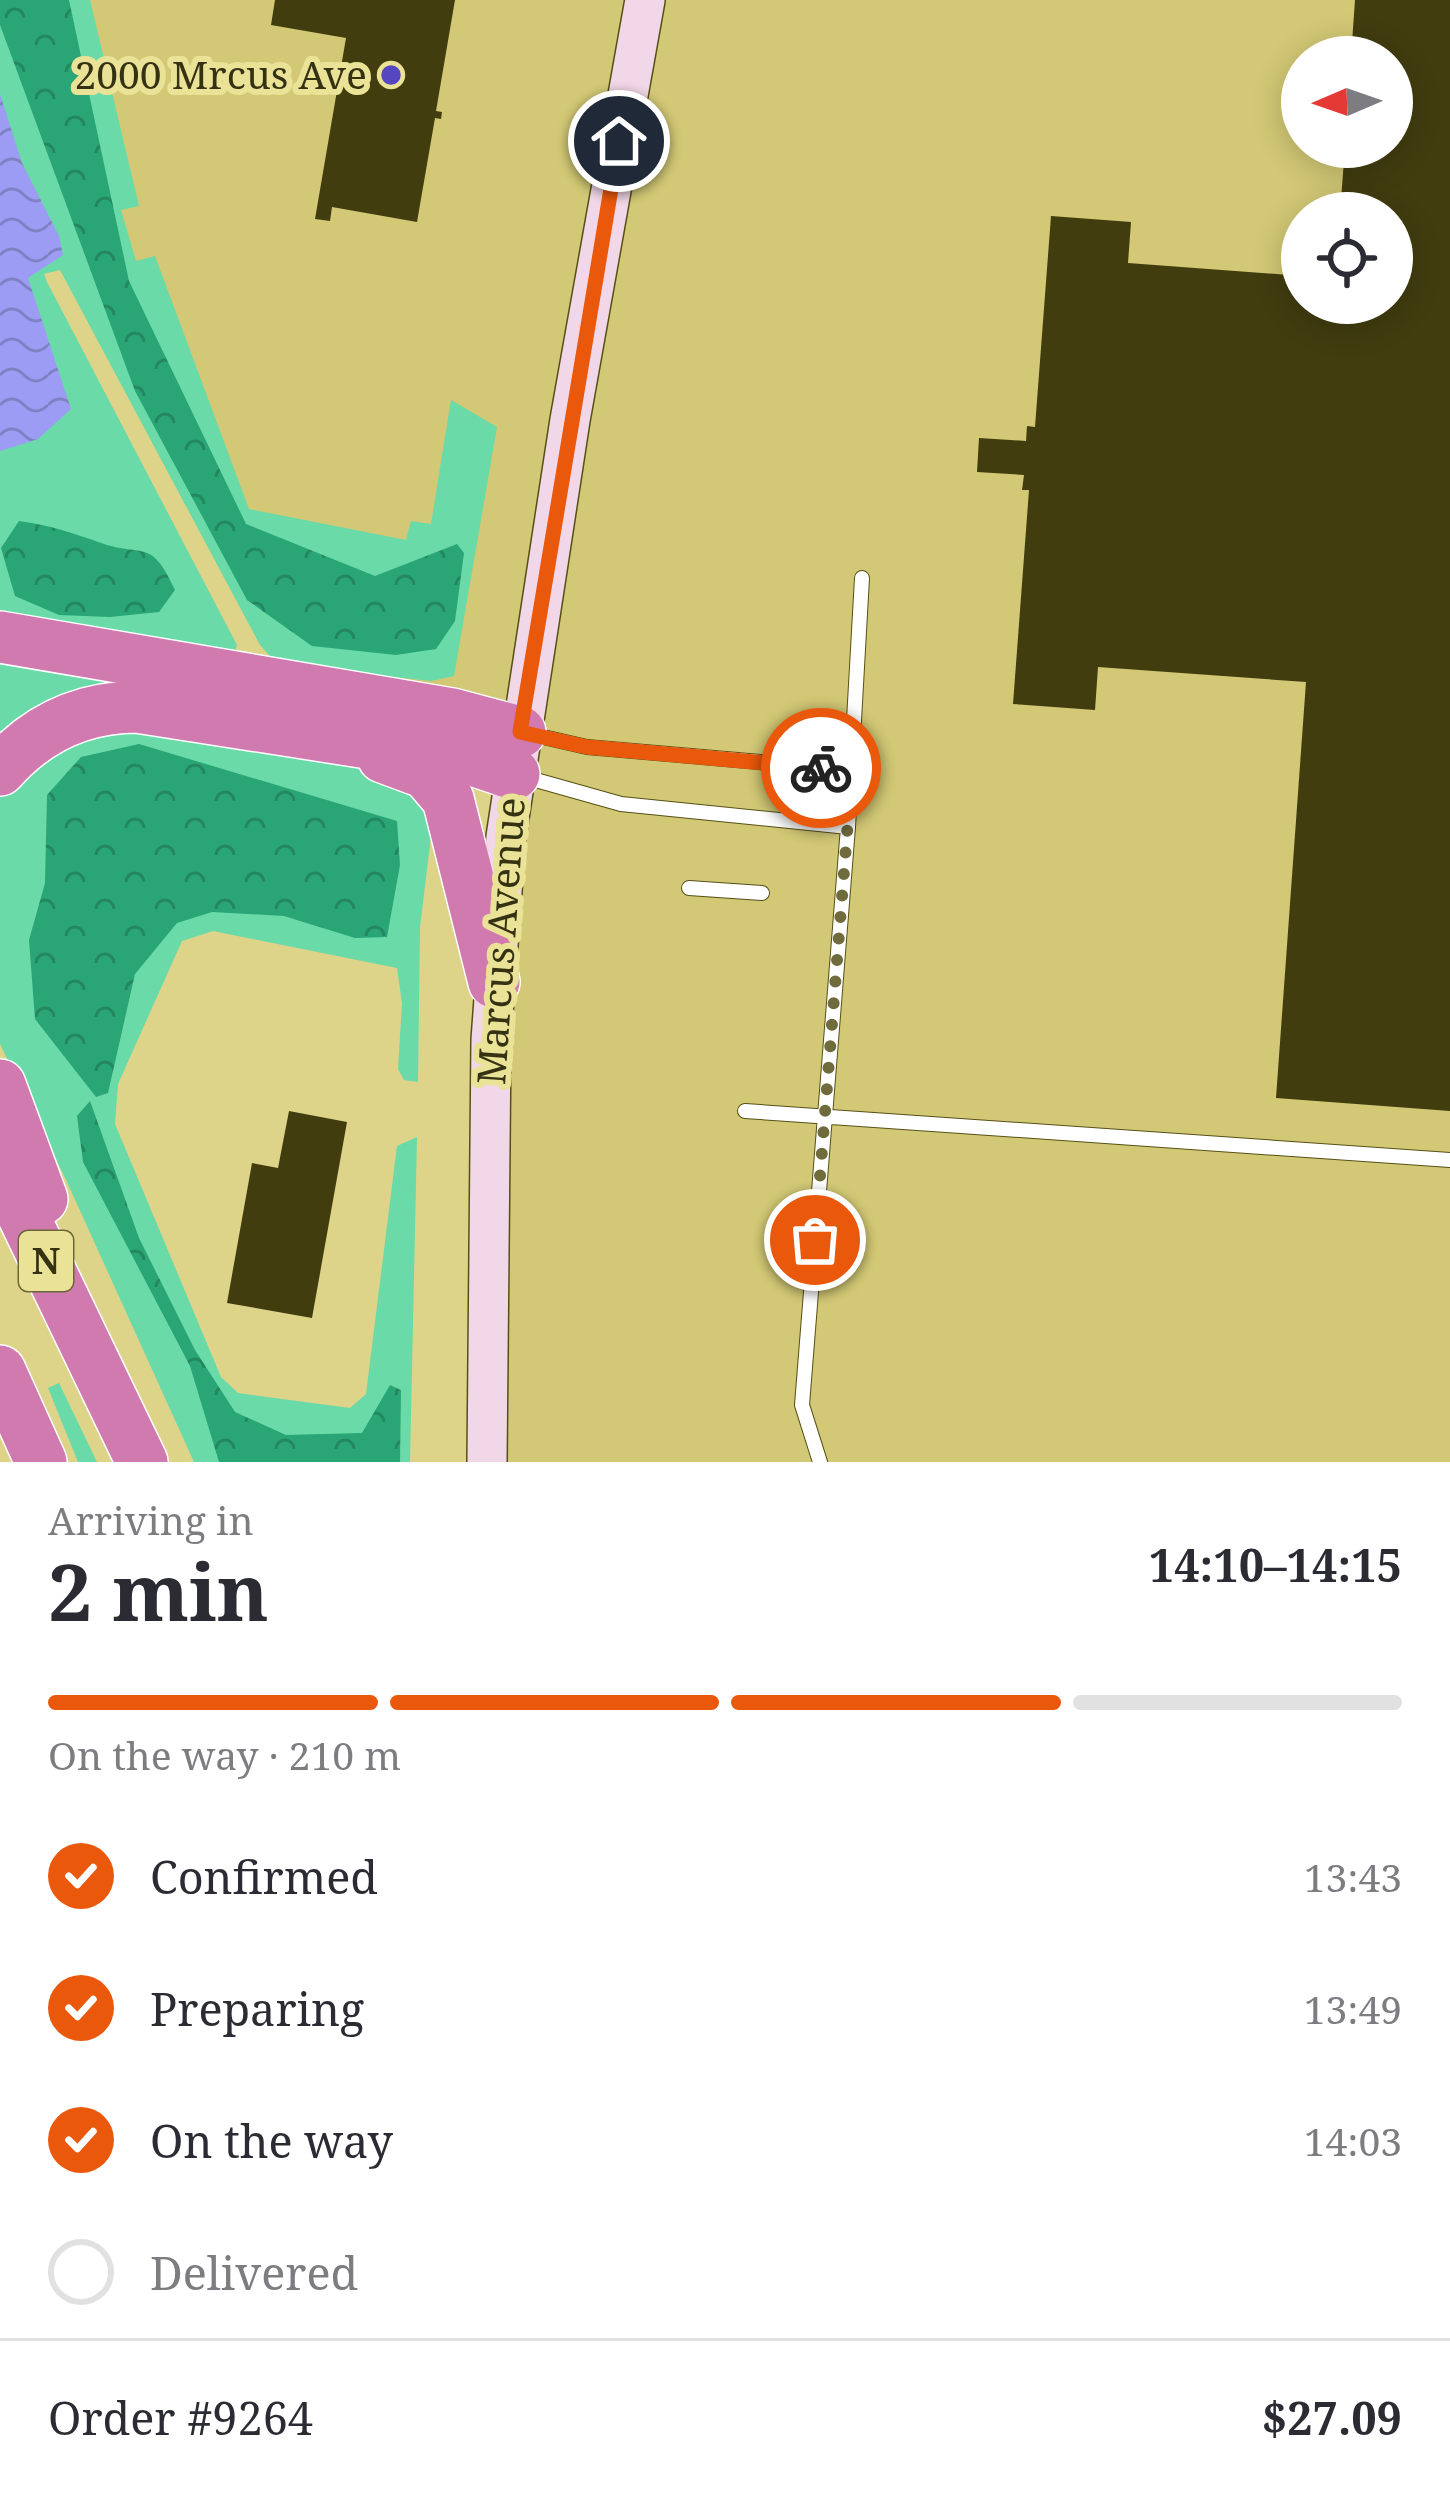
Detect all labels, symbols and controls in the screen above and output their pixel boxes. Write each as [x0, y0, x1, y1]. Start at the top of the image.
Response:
north arrow [1281, 36, 1413, 168]
map controls [1281, 36, 1413, 324]
place label: 2000 Mrcus Ave [74, 47, 367, 100]
marker: 2000 Mrcus Ave [378, 62, 404, 88]
pin [568, 90, 670, 192]
icon: home [586, 108, 652, 174]
button: locate [1281, 192, 1413, 324]
courier [761, 708, 881, 828]
icon: bike [788, 735, 854, 801]
street label: Marcus Avenue [463, 795, 536, 1086]
pin [764, 1189, 866, 1291]
icon: bag [782, 1207, 848, 1273]
road number: N [19, 1231, 73, 1291]
text: Arriving in [48, 1493, 254, 1546]
text: 14:10–14:15 [1149, 1534, 1402, 1595]
text: 2 min [48, 1538, 269, 1644]
text: On the way · 210 m [48, 1728, 401, 1781]
icon: check [48, 1843, 114, 1909]
text: Confirmed [150, 1846, 378, 1907]
text: 13:43 [1304, 1850, 1402, 1903]
icon: check [48, 1975, 114, 2041]
text: Preparing [150, 1978, 364, 2039]
text: 13:49 [1304, 1982, 1402, 2035]
icon: check [48, 2107, 114, 2173]
text: On the way [150, 2110, 393, 2171]
text: 14:03 [1304, 2114, 1402, 2167]
text: Delivered [150, 2242, 358, 2303]
text: Order #9264 [48, 2387, 313, 2448]
text: $27.09 [1262, 2387, 1402, 2448]

